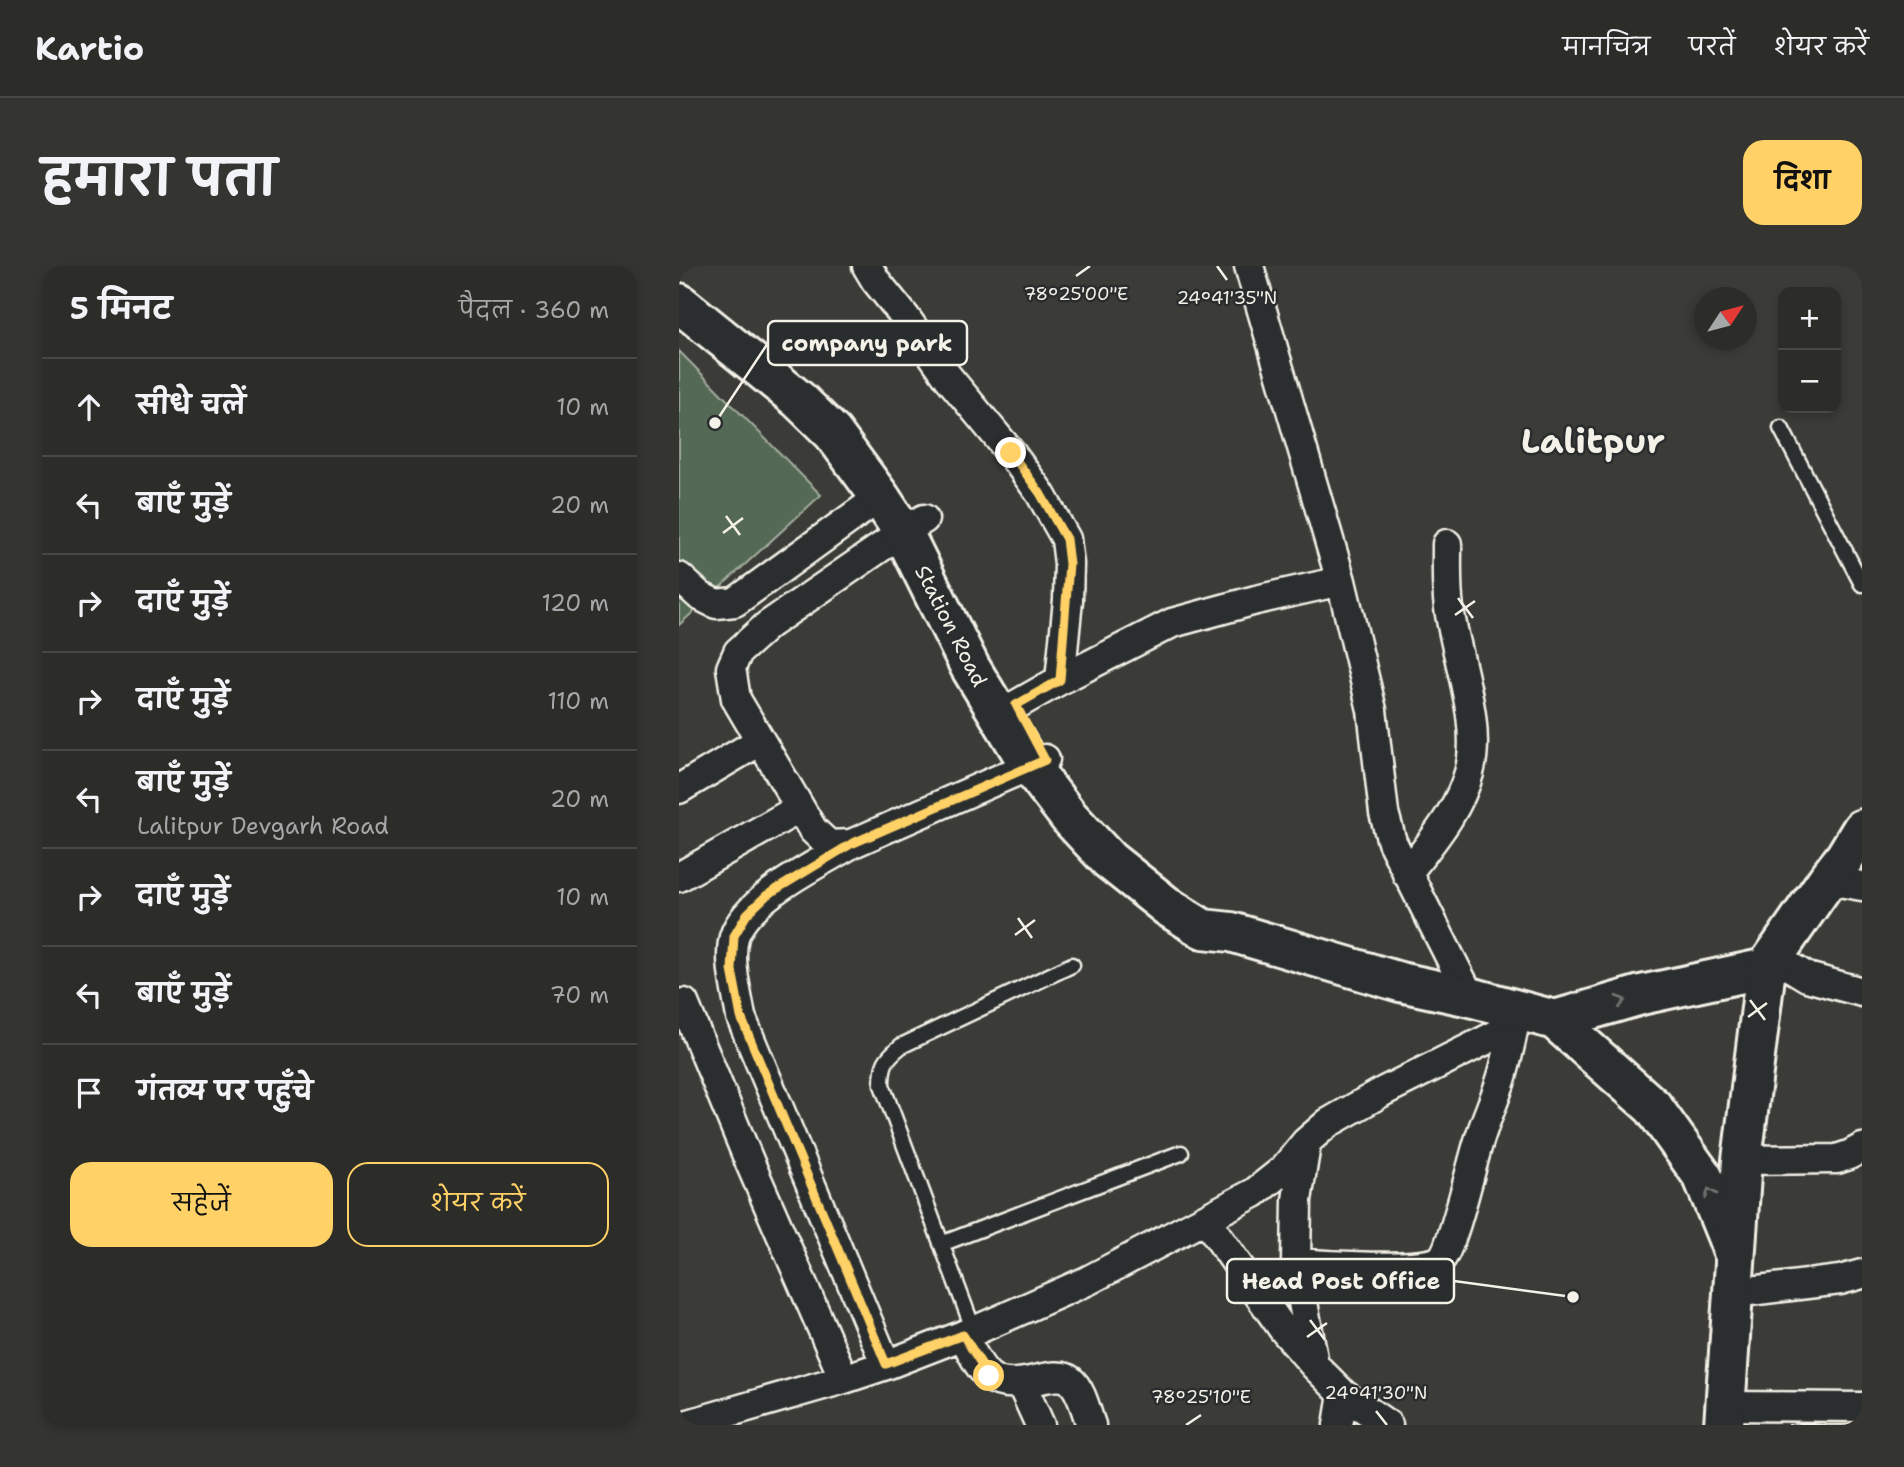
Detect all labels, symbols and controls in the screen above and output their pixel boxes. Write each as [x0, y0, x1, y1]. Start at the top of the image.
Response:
text: Kartio [35, 26, 144, 71]
text: मानचित्र [1562, 31, 1650, 63]
text: परतें [1688, 31, 1736, 63]
text: शेयर करें [1774, 31, 1869, 63]
button: दिशा [1743, 140, 1862, 225]
text: हमारा पता [42, 145, 277, 211]
text: 78°25'00"E [1024, 282, 1128, 306]
text: 24°41'35"N [1177, 286, 1277, 310]
north arrow [1694, 287, 1757, 350]
map controls [1778, 287, 1841, 413]
button: + [1778, 287, 1841, 350]
text: 5 मिनट [70, 288, 172, 329]
text: पैदल · 360 m [459, 295, 609, 325]
callout: company park [768, 321, 967, 365]
text: company park [782, 328, 952, 358]
button: − [1778, 350, 1841, 413]
text: सीधे चलें [137, 387, 246, 422]
icon: ahead [70, 388, 108, 426]
text: 10 m [556, 392, 609, 422]
district label: Lalitpur [1521, 417, 1665, 464]
route end [995, 437, 1026, 468]
text: बाएँ मुड़ें [137, 485, 231, 520]
icon: left [70, 486, 108, 524]
text: 20 m [550, 490, 609, 520]
street label: Station Road [908, 560, 994, 692]
text: दाएँ मुड़ें [137, 583, 230, 618]
icon: right [70, 584, 108, 622]
text: 120 m [541, 588, 609, 618]
text: दाएँ मुड़ें [137, 681, 230, 716]
icon: right [70, 682, 108, 720]
text: 110 m [547, 686, 609, 716]
text: बाएँ मुड़ें [137, 764, 231, 799]
icon: left [70, 780, 108, 818]
text: 20 m [550, 784, 609, 814]
text: Lalitpur Devgarh Road [137, 811, 389, 841]
text: दाएँ मुड़ें [137, 877, 230, 912]
icon: right [70, 878, 108, 916]
text: 10 m [556, 882, 609, 912]
text: बाएँ मुड़ें [137, 975, 231, 1010]
icon: left [70, 976, 108, 1014]
text: 70 m [550, 980, 609, 1010]
one-way arrow [1615, 994, 1627, 1009]
text: गंतव्य पर पहुँचे [137, 1073, 313, 1108]
icon: arrive [70, 1074, 108, 1112]
button: सहेजें [70, 1162, 333, 1247]
button: शेयर करें [347, 1162, 609, 1247]
one-way arrow [1704, 1188, 1718, 1200]
callout: Head Post Office [1227, 1259, 1454, 1303]
text: Head Post Office [1242, 1266, 1440, 1296]
route start [973, 1360, 1004, 1391]
text: 24°41'30"N [1325, 1381, 1427, 1405]
text: 78°25'10"E [1151, 1385, 1251, 1409]

